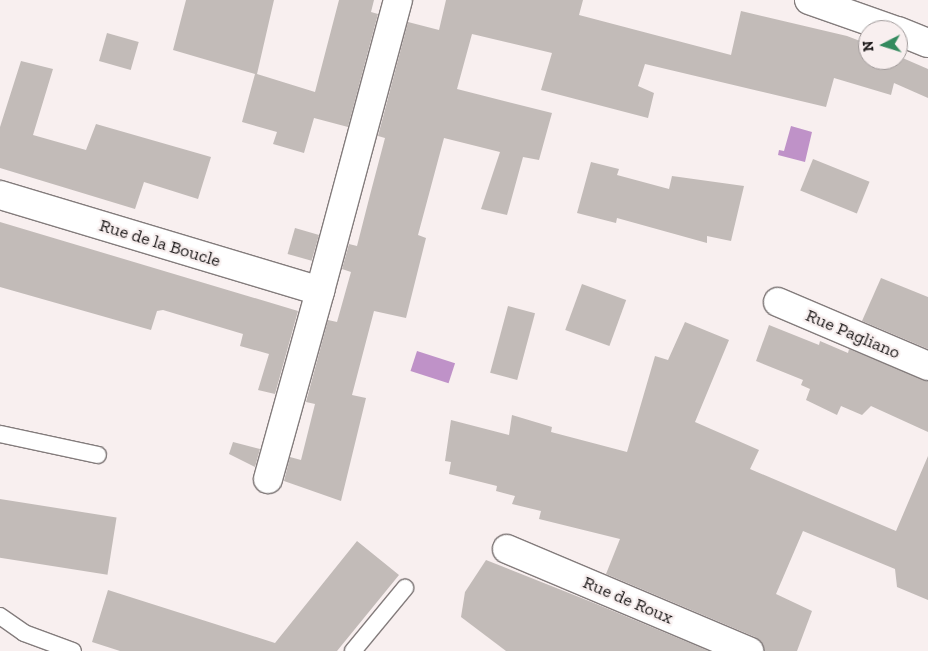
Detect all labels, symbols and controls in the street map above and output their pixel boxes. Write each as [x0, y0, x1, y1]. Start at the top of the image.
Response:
north arrow [858, 20, 908, 70]
text: N [860, 40, 877, 52]
street label: Rue de la Boucle [97, 214, 223, 272]
street label: Rue Pagliano [802, 304, 904, 364]
street label: Rue de Roux [580, 571, 676, 629]

